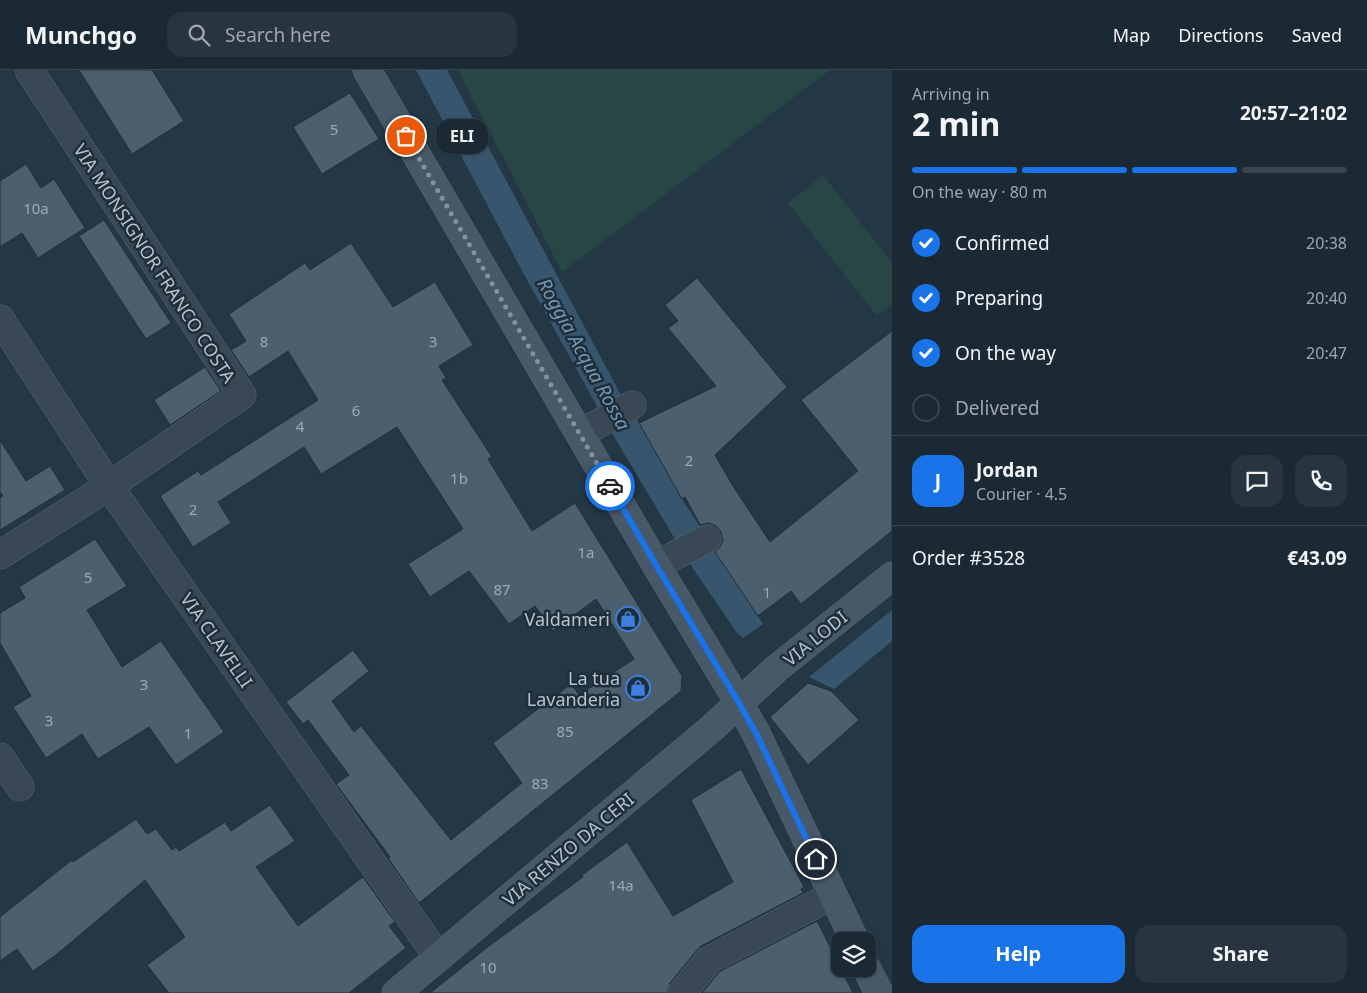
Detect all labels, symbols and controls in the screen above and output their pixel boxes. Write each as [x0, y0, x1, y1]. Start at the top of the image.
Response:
search box [167, 12, 517, 57]
text: Munchgo [25, 18, 137, 51]
icon: search [185, 21, 213, 49]
text: Search here [225, 22, 331, 48]
text: Map [1113, 23, 1150, 47]
text: Directions [1178, 23, 1264, 47]
text: Saved [1292, 23, 1342, 47]
text: Arriving in [912, 83, 990, 105]
text: 20:57–21:02 [1240, 100, 1347, 126]
text: 2 min [912, 102, 1000, 145]
pin [385, 115, 427, 157]
callout: ELI [436, 118, 488, 154]
house number: 5 [330, 119, 338, 139]
icon: bag [392, 122, 420, 150]
text: ELI [450, 125, 474, 147]
street label: VIA MONSIGNOR FRANCO COSTA [69, 139, 242, 388]
text: On the way · 80 m [912, 181, 1047, 203]
house number: 10a [23, 198, 49, 218]
icon: check [912, 229, 940, 257]
text: Confirmed [955, 230, 1050, 256]
text: 20:38 [1306, 232, 1347, 254]
water label: Roggia Acqua Rossa [531, 273, 637, 435]
icon: check [912, 284, 940, 312]
text: Preparing [955, 285, 1043, 311]
text: 20:40 [1306, 287, 1347, 309]
house number: 8 [260, 331, 268, 351]
house number: 3 [429, 331, 437, 351]
icon: check [912, 339, 940, 367]
text: On the way [955, 340, 1056, 366]
text: 20:47 [1306, 342, 1347, 364]
text: Delivered [955, 395, 1040, 421]
house number: 6 [352, 400, 360, 420]
house number: 4 [296, 416, 305, 436]
house number: 2 [685, 450, 693, 470]
button: chat [1231, 455, 1283, 507]
button: phone [1295, 455, 1347, 507]
text: Jordan [976, 457, 1038, 483]
courier [585, 461, 635, 511]
house number: 1b [450, 468, 468, 488]
text: J [935, 468, 941, 494]
icon: car [596, 472, 624, 500]
text: Courier · 4.5 [976, 483, 1067, 505]
house number: 2 [189, 499, 197, 519]
house number: 1a [578, 542, 595, 562]
text: Order #3528 [912, 545, 1025, 571]
text: €43.09 [1287, 545, 1347, 571]
house number: 5 [84, 567, 92, 587]
house number: 87 [493, 579, 511, 599]
house number: 1 [763, 582, 771, 602]
street label: VIA CLAVELLI [175, 588, 259, 692]
street label: VIA LODI [778, 605, 852, 671]
shop icon: Valdameri [615, 606, 641, 632]
place label: Valdameri [525, 607, 610, 631]
place label: La tua Lavanderia [527, 666, 620, 711]
house number: 3 [140, 674, 148, 694]
shop icon: La tua Lavanderia [625, 675, 651, 701]
house number: 3 [45, 710, 53, 730]
house number: 85 [556, 721, 574, 741]
house number: 1 [184, 723, 192, 743]
house number: 83 [531, 773, 549, 793]
street label: VIA RENZO DA CERI [497, 787, 639, 911]
pin [795, 838, 837, 880]
icon: home [802, 845, 830, 873]
house number: 14a [608, 875, 634, 895]
button: Help [912, 925, 1125, 983]
button: Share [1135, 925, 1347, 983]
map controls [831, 932, 876, 977]
button: layers [831, 932, 876, 977]
house number: 10 [479, 957, 497, 977]

